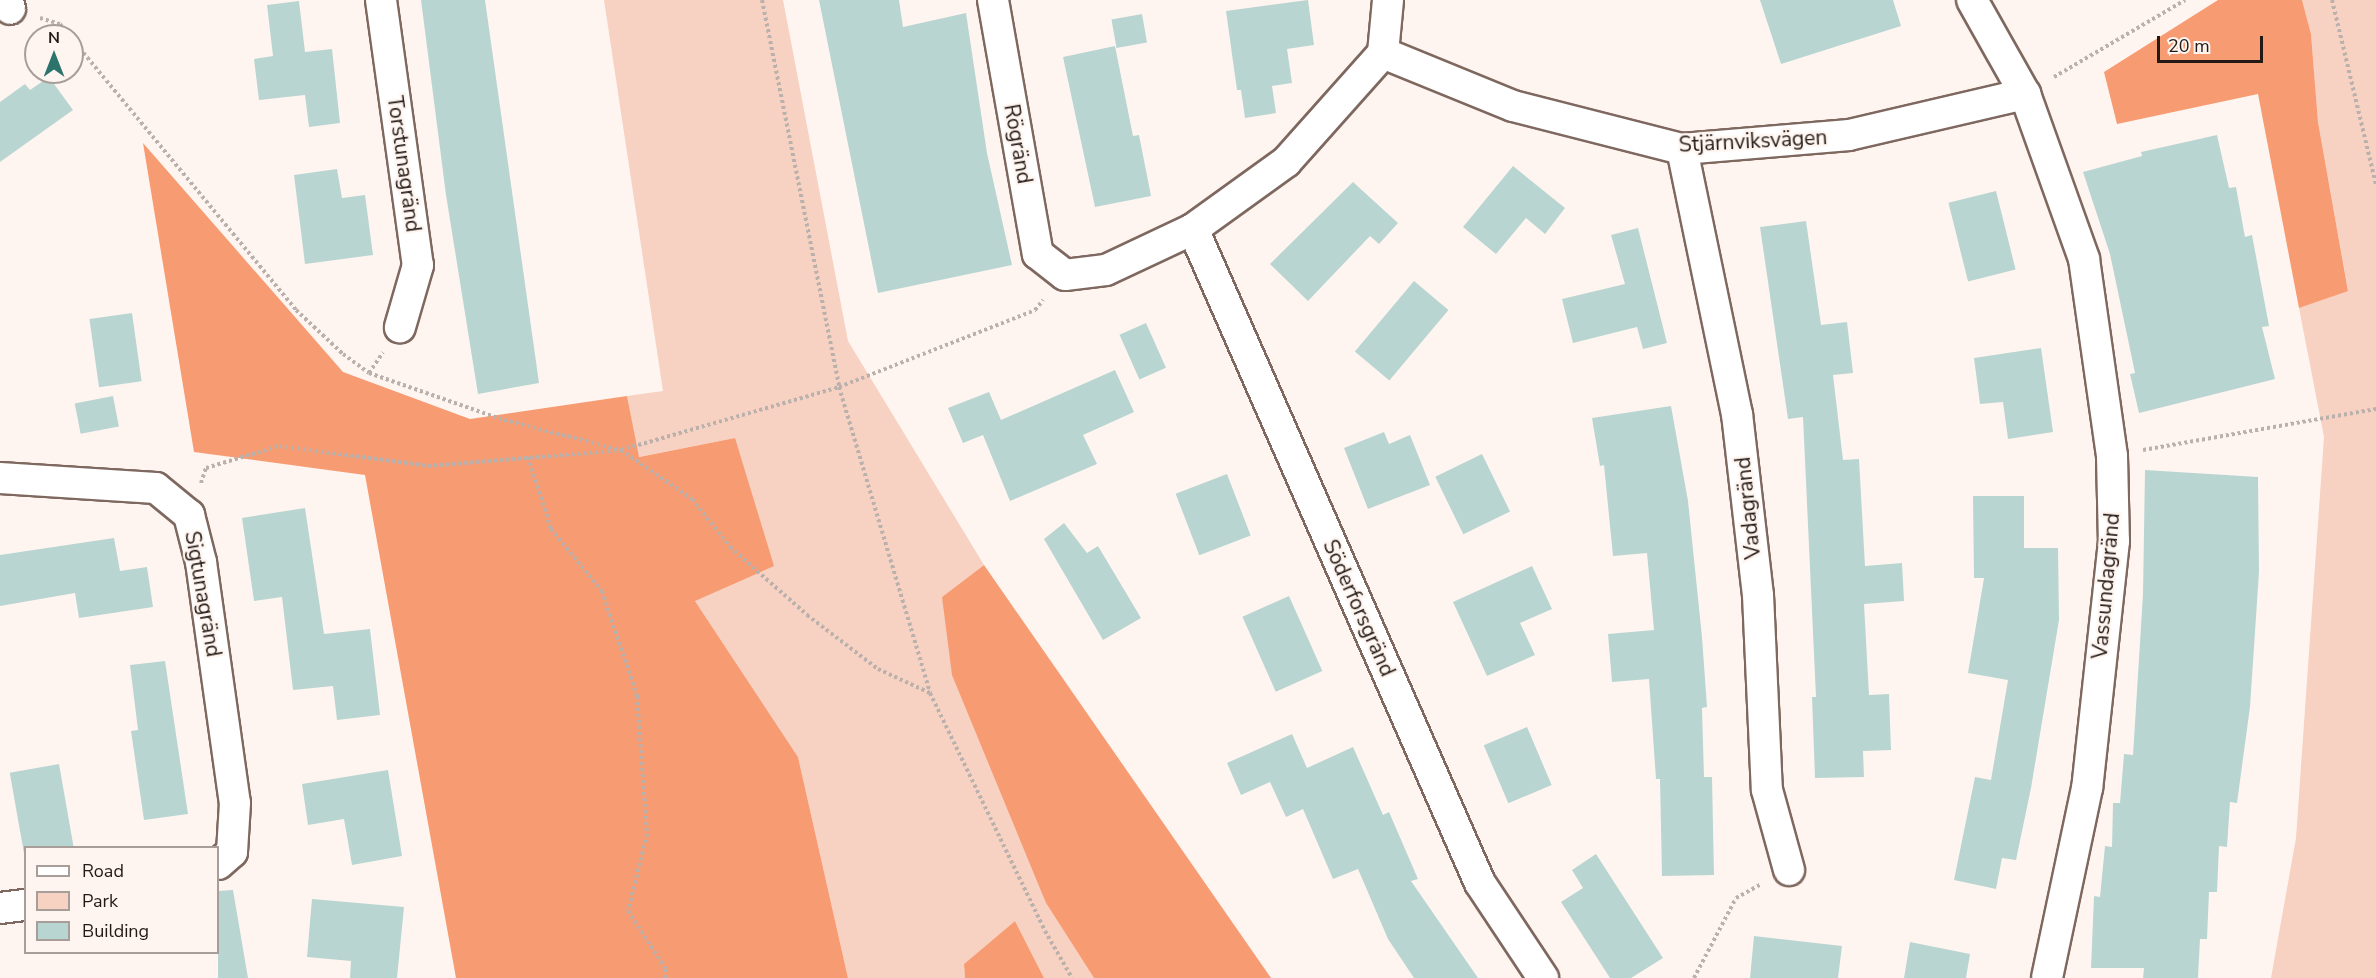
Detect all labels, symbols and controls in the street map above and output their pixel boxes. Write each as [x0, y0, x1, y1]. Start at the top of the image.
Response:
north arrow [24, 24, 84, 84]
scale bar [2160, 24, 2266, 62]
text: N [48, 27, 60, 49]
text: 20 m [2168, 34, 2210, 58]
street label: Torstunagränd [382, 94, 426, 234]
street label: Rögränd [999, 102, 1037, 186]
street label: Stjärnviksvägen [1678, 125, 1828, 157]
street label: Vadagränd [1730, 456, 1766, 560]
street label: Vassundagränd [2087, 512, 2125, 660]
street label: Sigtunagränd [180, 529, 226, 659]
street label: Söderforsgränd [1318, 536, 1400, 680]
legend [24, 846, 219, 954]
text: Road [82, 859, 124, 883]
text: Park [82, 889, 118, 913]
text: Building [82, 919, 149, 943]

